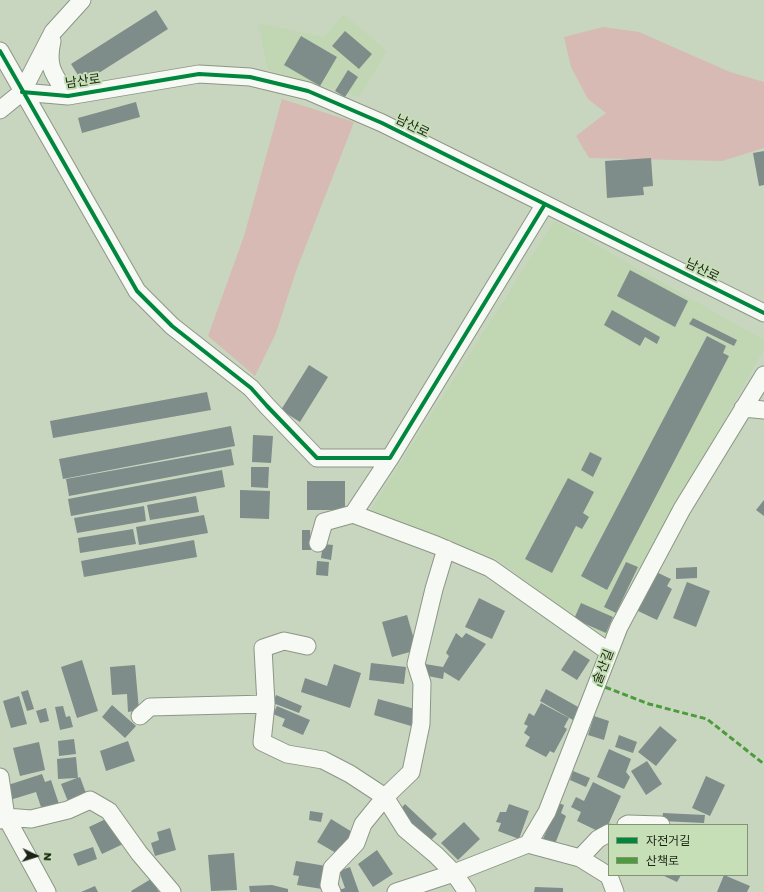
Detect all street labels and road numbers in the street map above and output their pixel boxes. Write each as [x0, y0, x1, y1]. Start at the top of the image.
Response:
street label: 남산로 [64, 72, 102, 92]
street label: 남산로 [392, 112, 432, 142]
street label: 남산로 [682, 256, 722, 286]
street label: 술산길 [590, 647, 618, 687]

